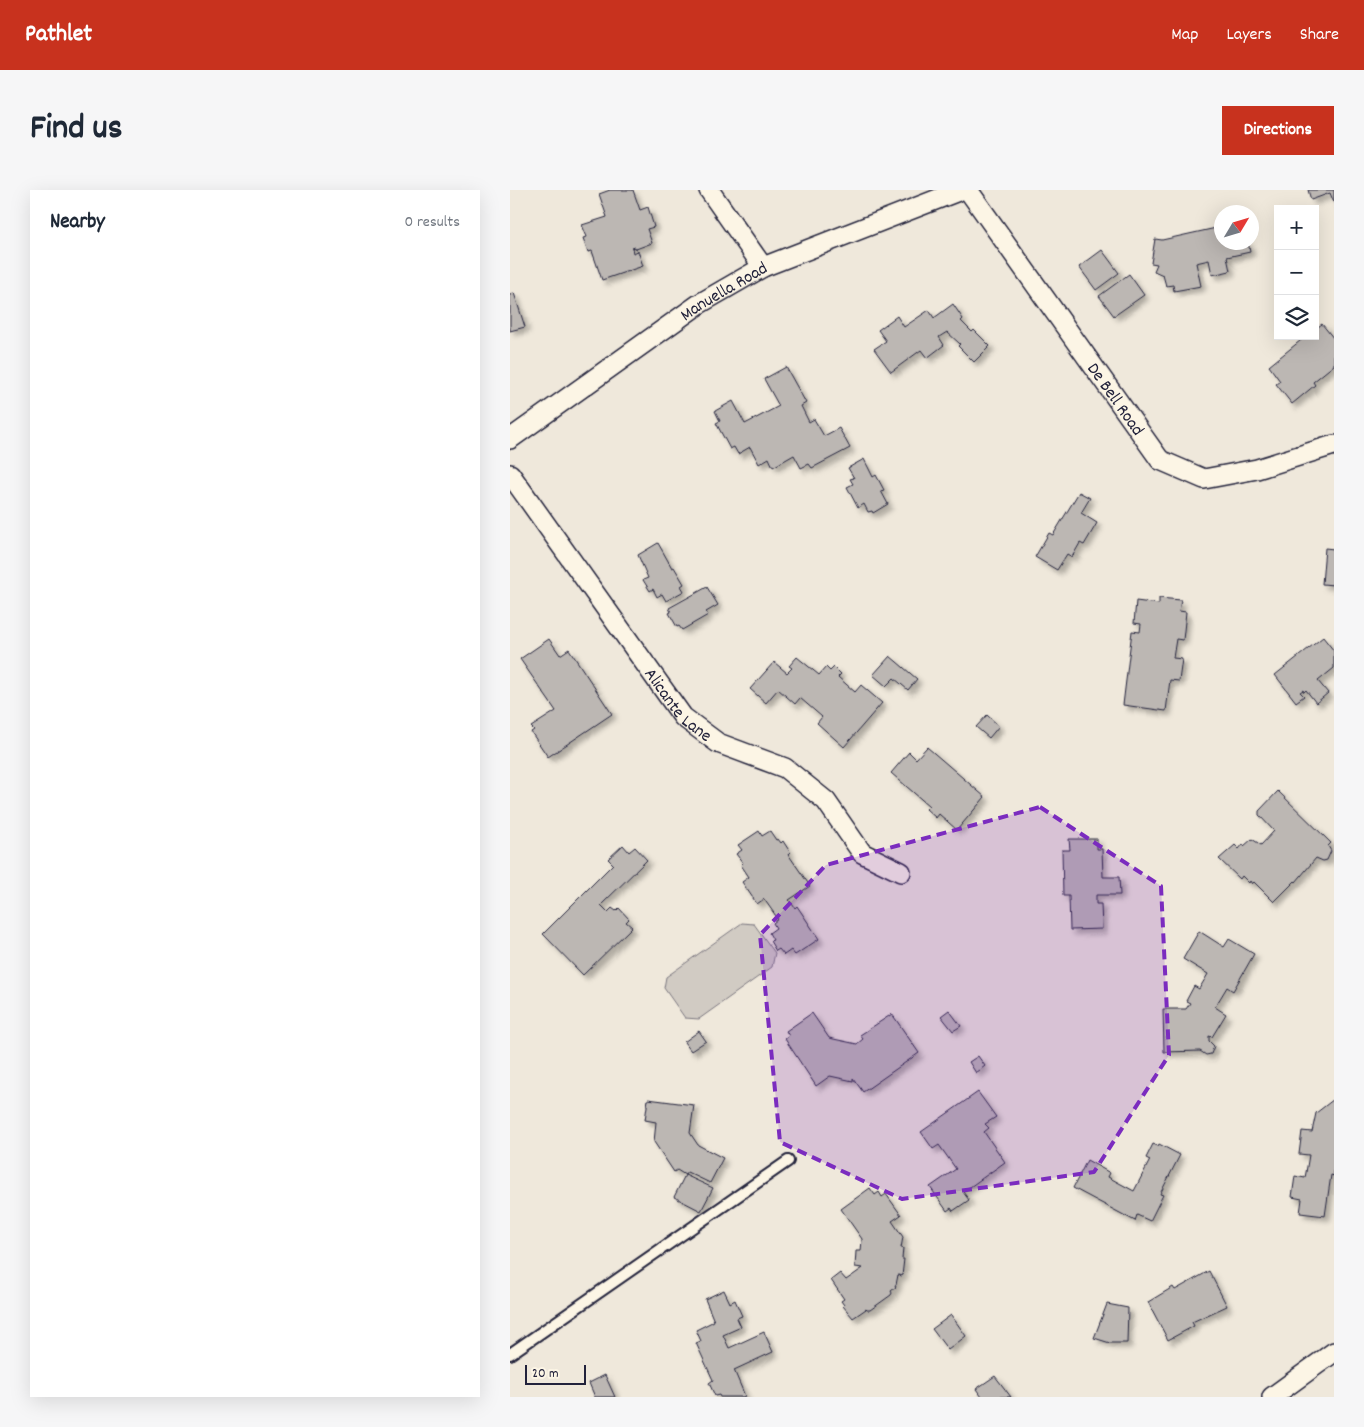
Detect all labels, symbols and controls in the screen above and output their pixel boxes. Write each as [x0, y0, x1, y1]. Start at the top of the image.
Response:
text: Pathlet [25, 18, 92, 52]
text: Map [1171, 23, 1198, 48]
text: Layers [1226, 23, 1272, 48]
text: Share [1300, 23, 1339, 48]
text: Find us [30, 105, 122, 155]
button: Directions [1222, 106, 1334, 155]
north arrow [1214, 205, 1259, 250]
map controls [1274, 205, 1319, 340]
button: + [1274, 205, 1319, 250]
text: Nearby [50, 208, 105, 238]
text: 0 results [405, 211, 460, 234]
button: − [1274, 250, 1319, 295]
street label: Manuella Road [676, 257, 773, 329]
button: layers [1274, 295, 1319, 340]
street label: De Bell Road [1080, 359, 1149, 442]
street label: Alicante Lane [637, 664, 716, 749]
scale bar [525, 1362, 586, 1385]
text: 20 m [532, 1364, 559, 1384]

